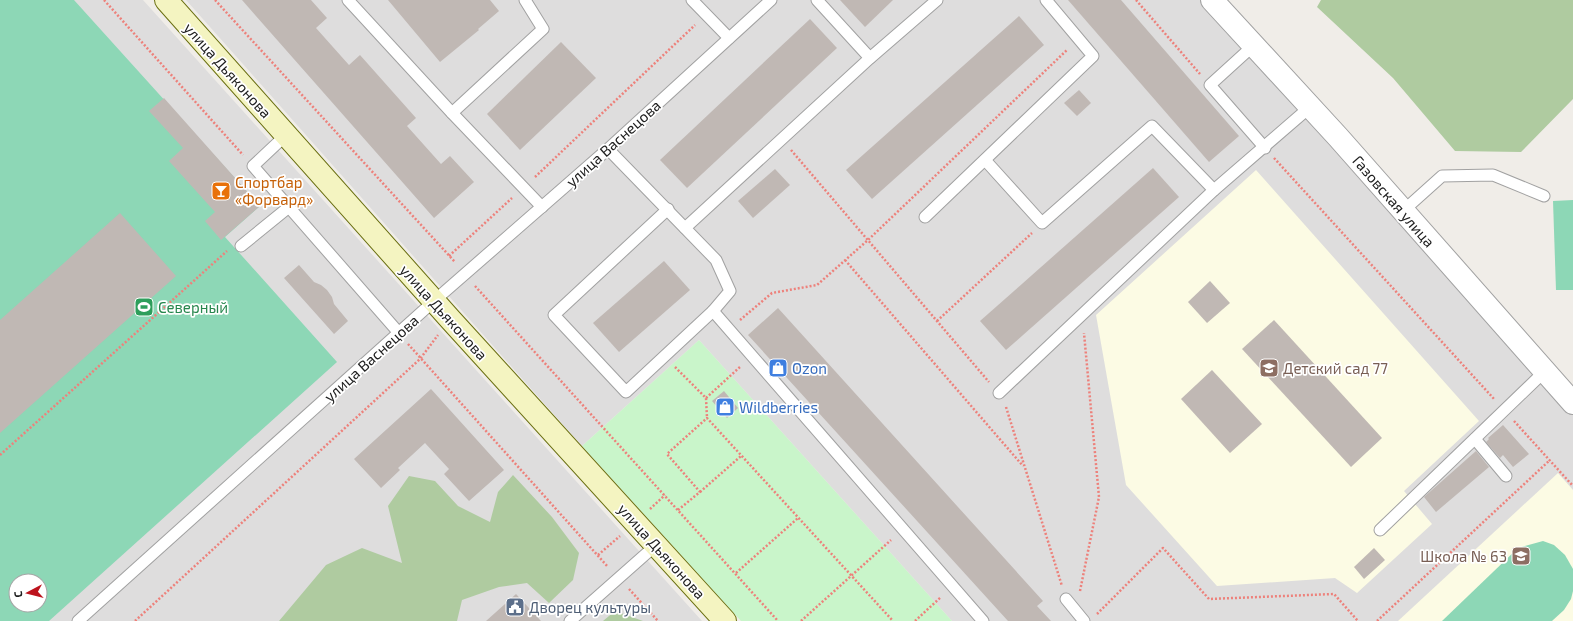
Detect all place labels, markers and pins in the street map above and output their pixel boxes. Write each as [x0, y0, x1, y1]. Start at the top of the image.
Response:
place label: Спортбар «Форвард» [235, 173, 313, 208]
bar icon: Спортбар «Форвард» [210, 180, 232, 202]
sports icon: Северный [133, 296, 155, 318]
place label: Северный [158, 298, 228, 316]
shop icon: Ozon [767, 357, 789, 379]
school or university icon: Детский сад 77 [1258, 357, 1280, 379]
place label: Ozon [792, 359, 827, 377]
place label: Детский сад 77 [1283, 359, 1388, 377]
shop icon: Wildberries [714, 396, 736, 418]
place label: Wildberries [739, 398, 818, 416]
school or university icon: Школа № 63 [1510, 545, 1532, 567]
place label: Школа № 63 [1420, 547, 1507, 565]
public building icon: Дворец культуры [504, 596, 526, 618]
place label: Дворец культуры [529, 598, 651, 617]

